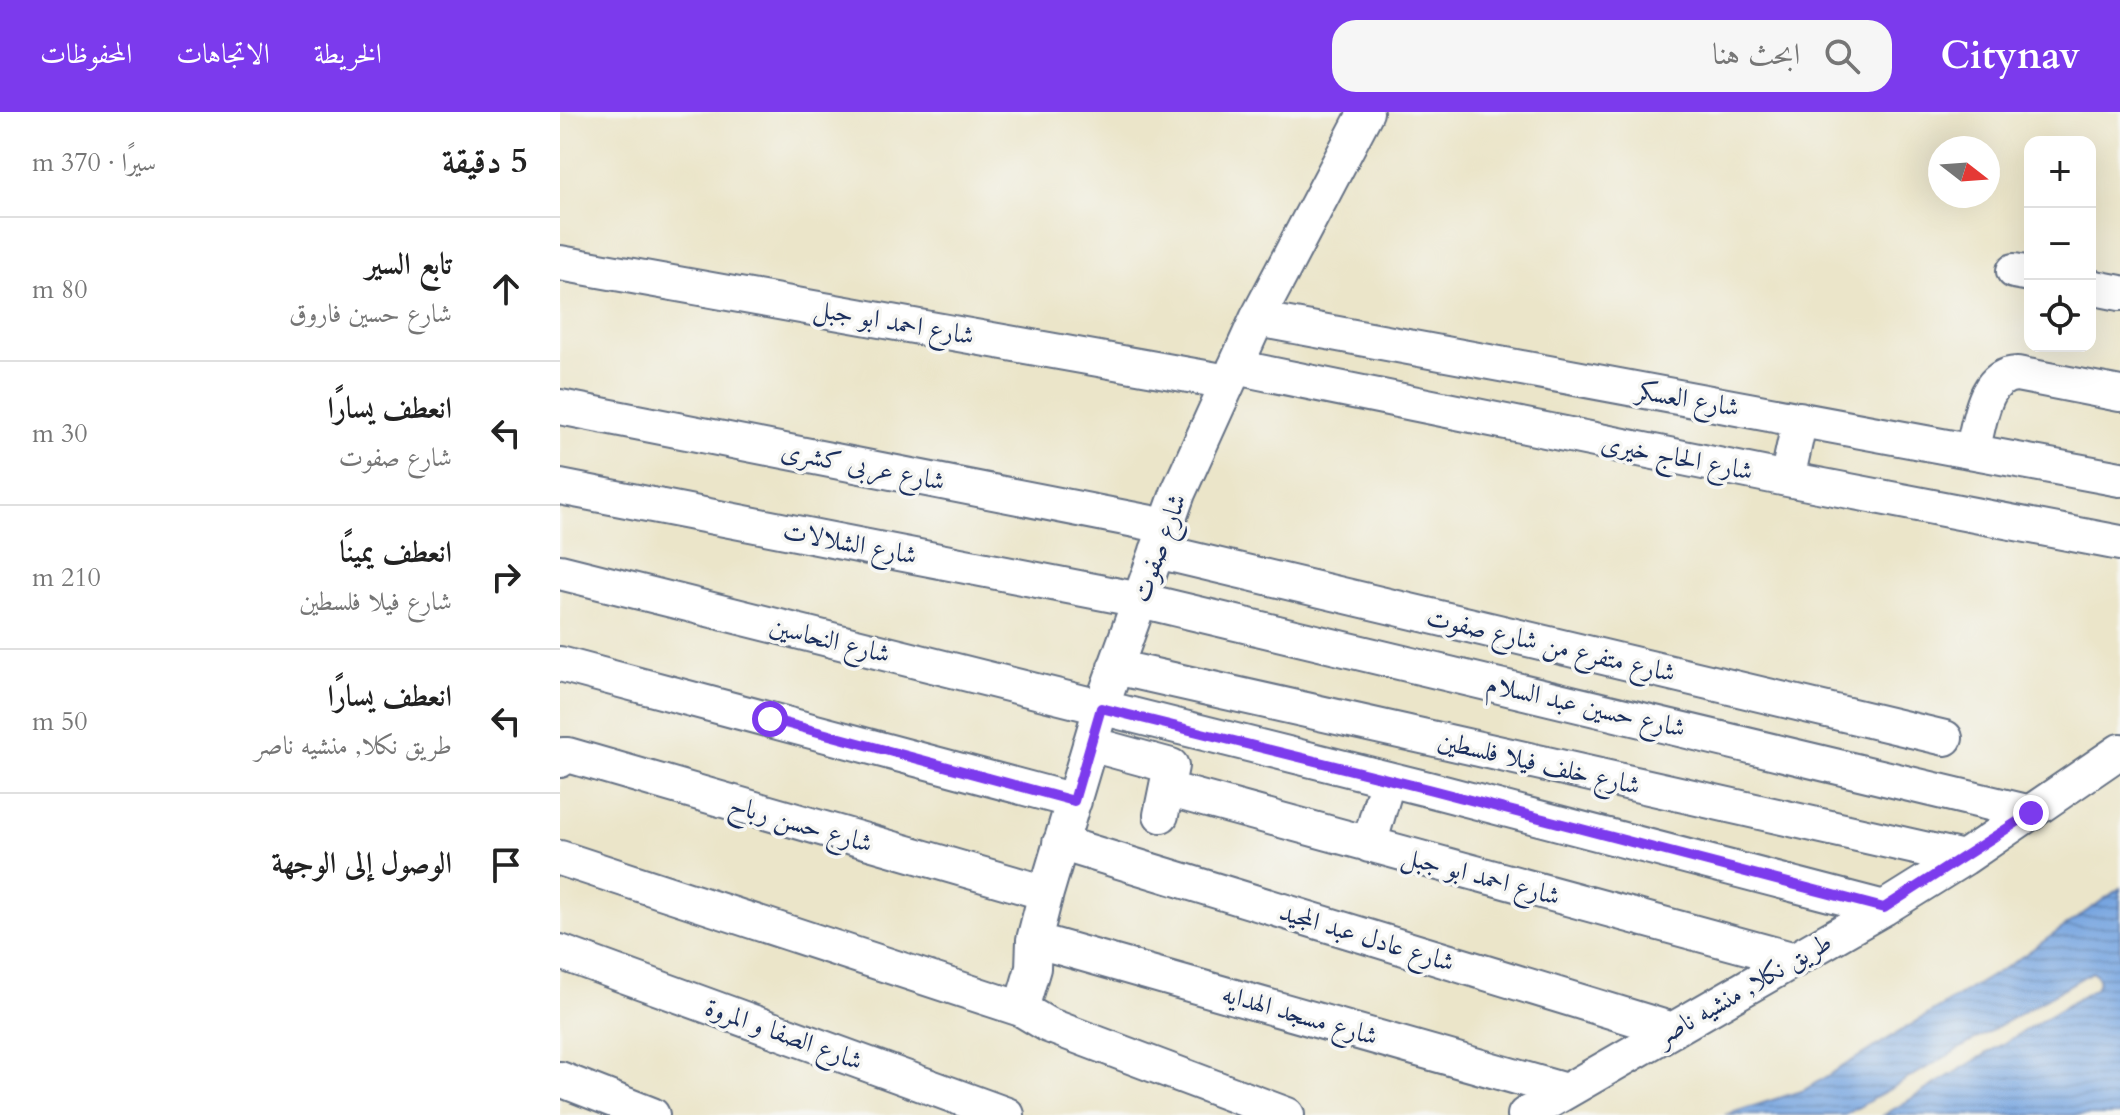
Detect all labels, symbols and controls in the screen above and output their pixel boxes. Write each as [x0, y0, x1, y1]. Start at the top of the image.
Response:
search box [1332, 20, 1892, 92]
text: Citynav [1940, 30, 2080, 82]
text: ابحث هنا [1712, 34, 1800, 75]
icon: search [1820, 34, 1864, 78]
text: المحفوظات [40, 35, 132, 73]
text: الاتجاهات [176, 35, 270, 73]
text: الخريطة [314, 35, 382, 73]
north arrow [1928, 136, 2000, 208]
map controls [2024, 136, 2096, 352]
button: + [2024, 136, 2096, 208]
text: 5 دقيقة [442, 138, 528, 184]
text: سيرًا · 370 m [32, 145, 156, 180]
button: − [2024, 208, 2096, 280]
text: تابع السير [366, 244, 452, 285]
icon: ahead [484, 267, 528, 311]
text: 80 m [32, 272, 88, 307]
button: locate [2024, 280, 2096, 352]
street label: شارع احمد ابو جبل [810, 291, 977, 357]
text: شارع حسين فاروق [289, 296, 452, 331]
street label: شارع العسكر [1630, 372, 1742, 429]
text: انعطف يسارًا [327, 388, 452, 429]
icon: left [484, 411, 528, 455]
text: 30 m [32, 416, 88, 451]
street label: شارع الحاج خيرى [1597, 425, 1756, 495]
street label: شارع عربى كشرى [777, 433, 948, 503]
text: شارع صفوت [339, 440, 452, 475]
street label: شارع صفوت [1123, 489, 1199, 609]
street label: شارع الشلالات [779, 513, 920, 577]
text: انعطف يمينًا [339, 532, 452, 573]
icon: right [484, 555, 528, 599]
text: 210 m [32, 560, 101, 595]
text: شارع فيلا فلسطين [299, 584, 452, 619]
street label: شارع متفرع من شارع صفوت [1422, 599, 1679, 695]
street label: شارع النحاسين [765, 608, 894, 676]
street label: شارع حسين عبد السلام [1482, 666, 1689, 751]
text: انعطف يسارًا [327, 676, 452, 717]
icon: left [484, 699, 528, 743]
route start [752, 701, 788, 737]
text: 50 m [32, 704, 88, 739]
street label: شارع خلف فيلا فلسطين [1433, 723, 1644, 807]
text: طريق نكلا, منشيه ناصر [254, 728, 452, 763]
street label: شارع حسن رباح [724, 787, 877, 867]
route end [2013, 795, 2049, 831]
street label: شارع احمد ابو جبل [1397, 838, 1564, 918]
text: الوصول إلى الوجهة [272, 843, 452, 884]
icon: arrive [484, 843, 528, 887]
street label: شارع عادل عبد المجيد [1274, 894, 1459, 984]
street label: طريق نكلا, منشيه ناصر [1647, 924, 1838, 1055]
street label: شارع مسجد الهدايه [1217, 976, 1382, 1058]
street label: شارع الصفا و المروة [699, 989, 868, 1082]

